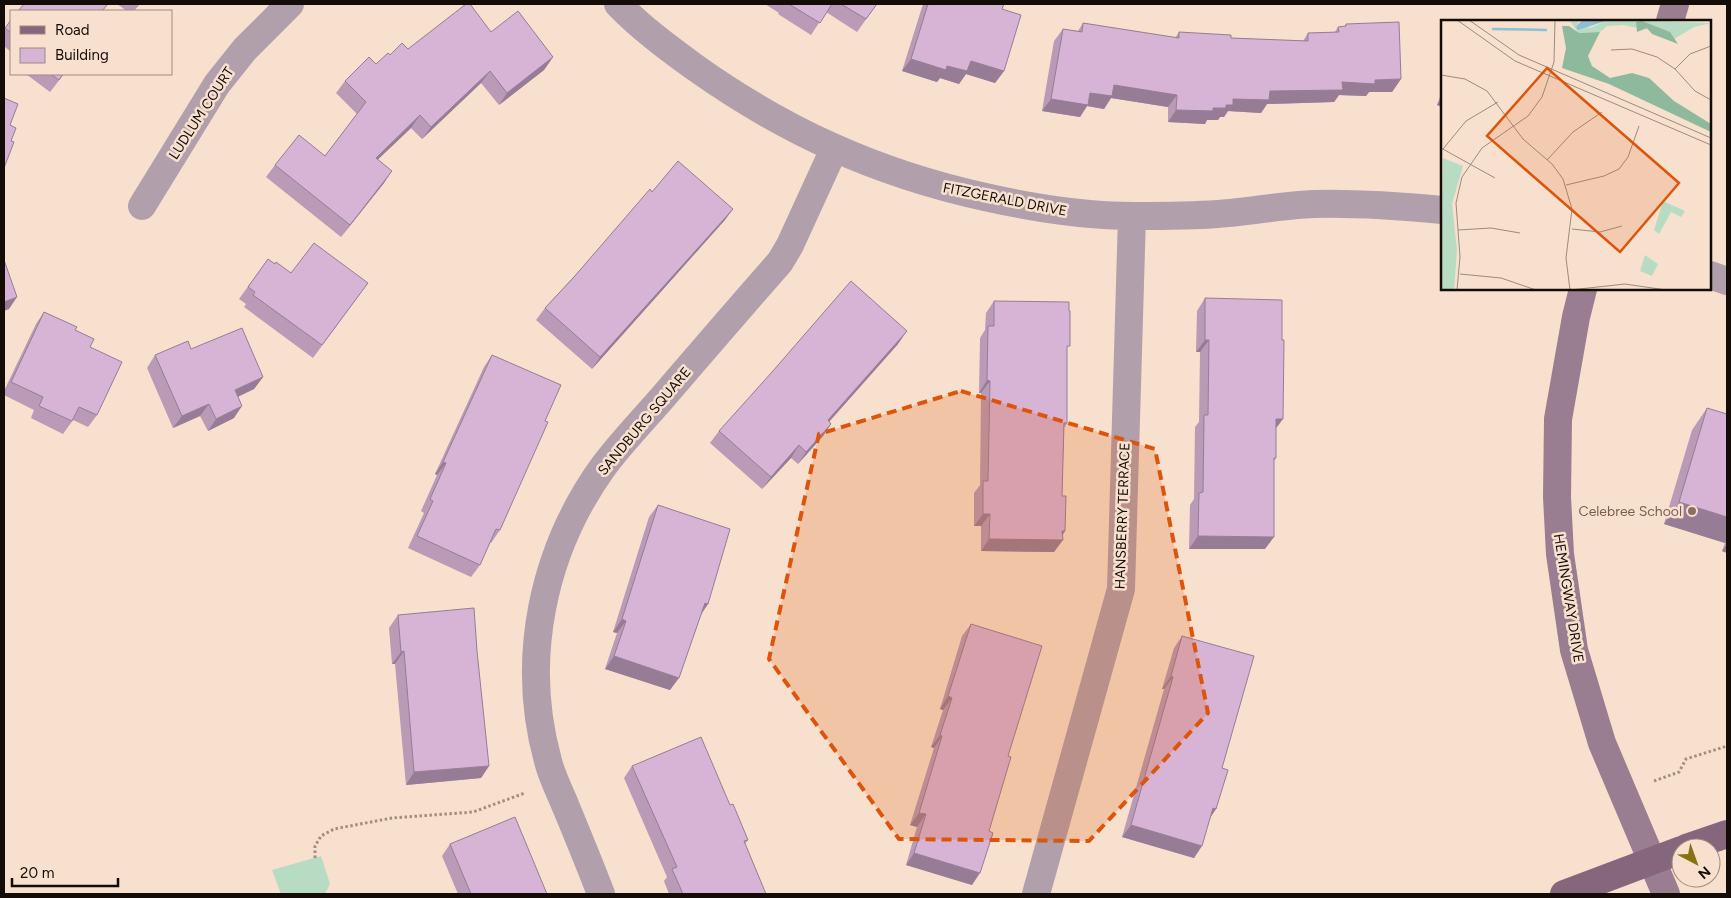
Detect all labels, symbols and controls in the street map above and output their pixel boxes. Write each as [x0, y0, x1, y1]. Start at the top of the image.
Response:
legend [10, 10, 172, 75]
inset map [1441, 20, 1711, 290]
text: Road [55, 21, 90, 39]
text: Building [55, 46, 109, 64]
street label: LUDLUM COURT [165, 64, 238, 163]
street label: FITZGERALD DRIVE [942, 179, 1068, 220]
street label: SANDBURG SQUARE [594, 364, 695, 479]
street label: HANSBERRY TERRACE [1111, 442, 1134, 590]
place label: Celebree School [1579, 503, 1682, 520]
marker: Celebree School [1686, 505, 1698, 517]
street label: HEMINGWAY DRIVE [1550, 532, 1587, 664]
north arrow [1671, 838, 1721, 888]
scale bar [12, 856, 119, 888]
text: N [1695, 862, 1714, 882]
text: 20 m [20, 864, 54, 882]

